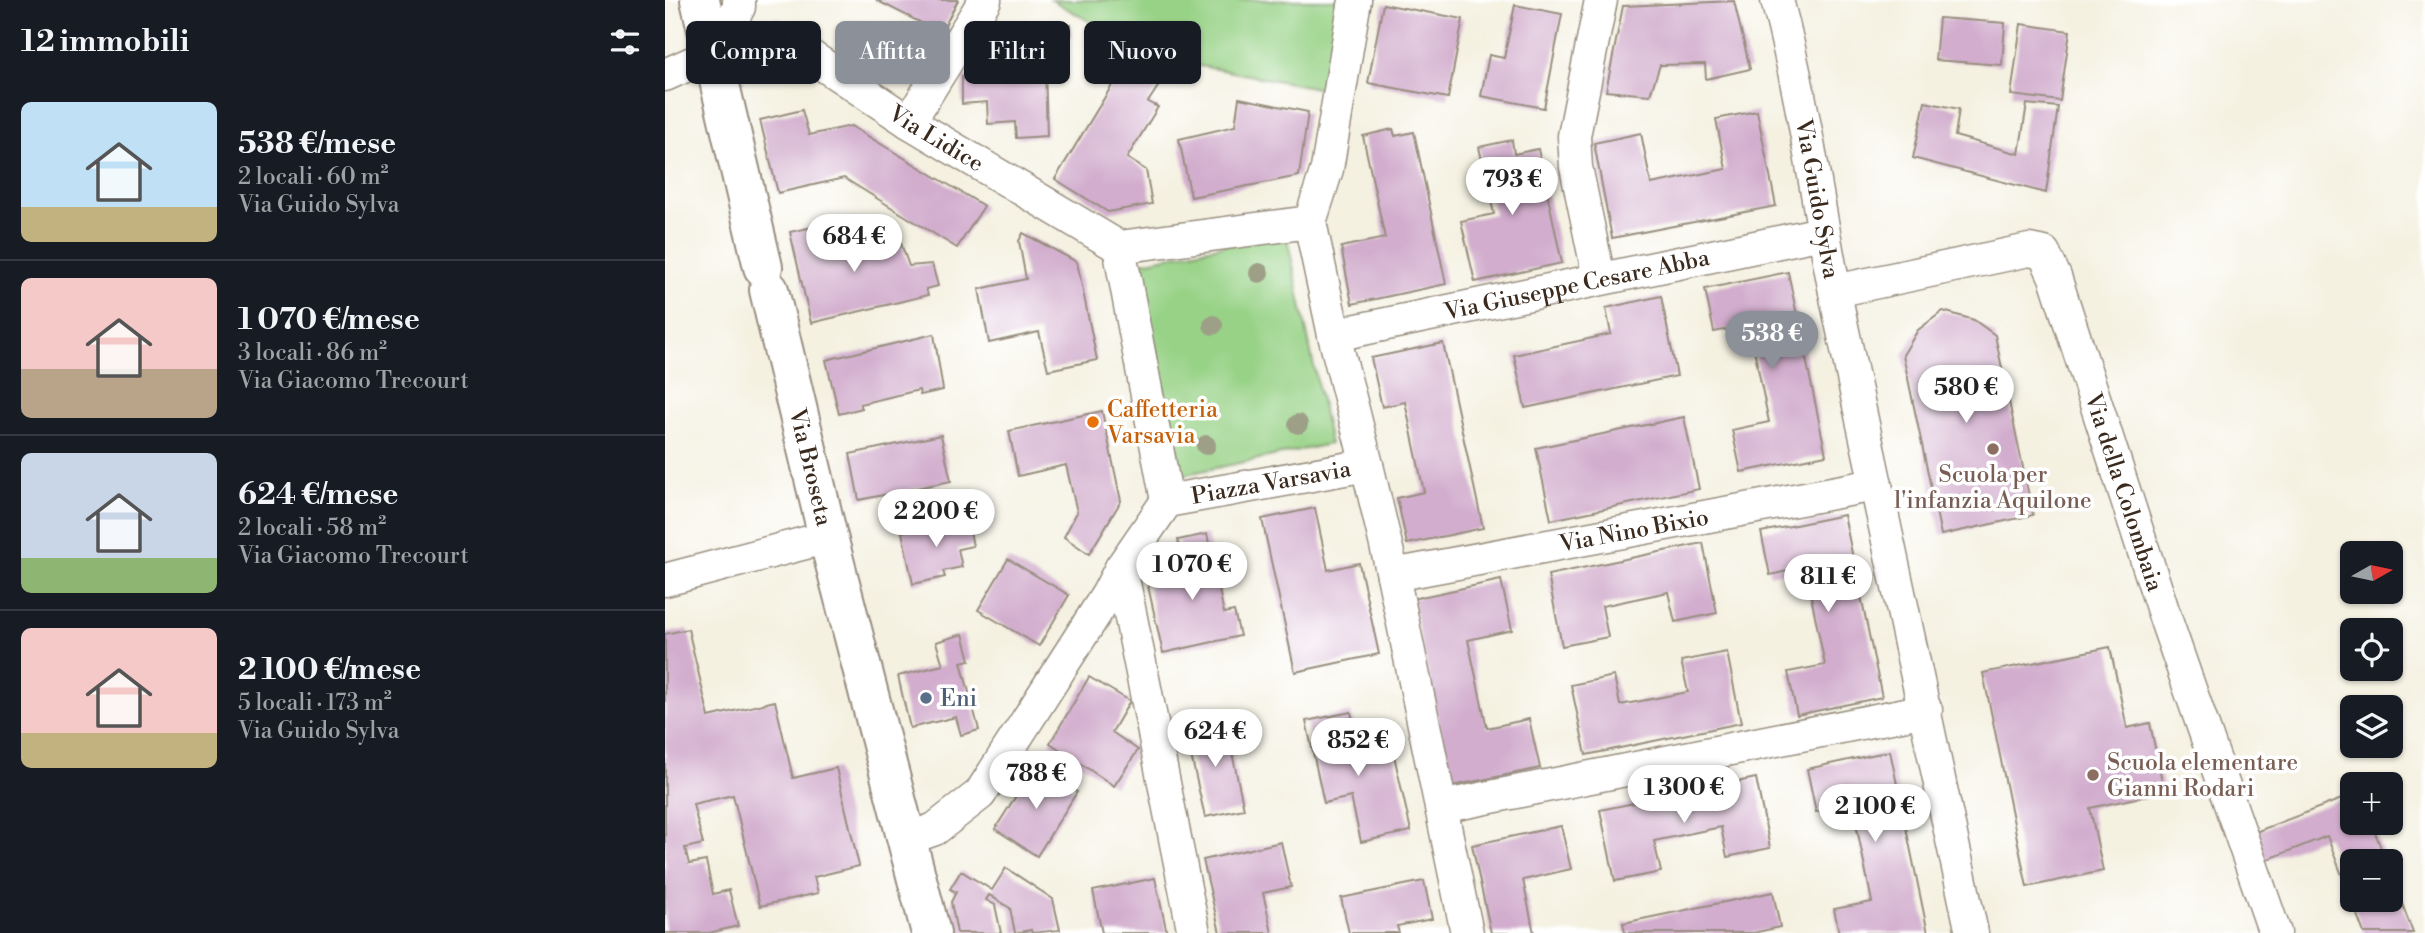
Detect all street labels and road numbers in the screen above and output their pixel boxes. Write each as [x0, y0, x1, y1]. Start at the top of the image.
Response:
street label: Via Lidice [882, 99, 989, 178]
street label: Via Guido Sylva [1789, 116, 1845, 281]
street label: Via Giuseppe Cesare Abba [1441, 244, 1712, 327]
street label: Via della Colombaia [2078, 389, 2169, 595]
street label: Via Broseta [783, 405, 838, 529]
street label: Piazza Varsavia [1189, 455, 1354, 511]
street label: Via Nino Bixio [1556, 503, 1711, 559]

